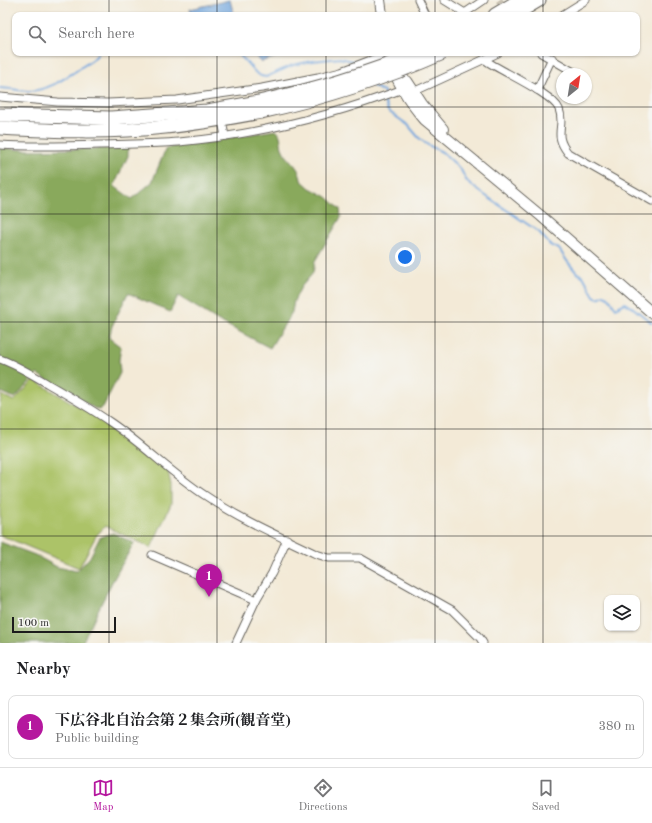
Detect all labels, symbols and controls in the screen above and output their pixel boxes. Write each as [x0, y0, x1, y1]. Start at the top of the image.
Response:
search box [12, 12, 640, 56]
icon: search [26, 23, 48, 45]
text: Search here [58, 27, 135, 42]
north arrow [556, 68, 592, 104]
your location [395, 247, 415, 267]
pin: 1 [196, 564, 222, 597]
map controls [604, 595, 640, 631]
button: layers [604, 595, 640, 631]
scale bar [12, 615, 116, 634]
text: 100 m [18, 618, 49, 629]
text: Nearby [16, 661, 71, 678]
text: 下広谷北自治会第２集会所(観音堂) [55, 714, 291, 729]
text: 1 [26, 720, 34, 733]
text: 380 m [598, 720, 635, 733]
text: Public building [55, 732, 139, 745]
tab: Map [92, 777, 114, 815]
tab: Directions [299, 777, 347, 815]
tab: Saved [532, 777, 560, 815]

